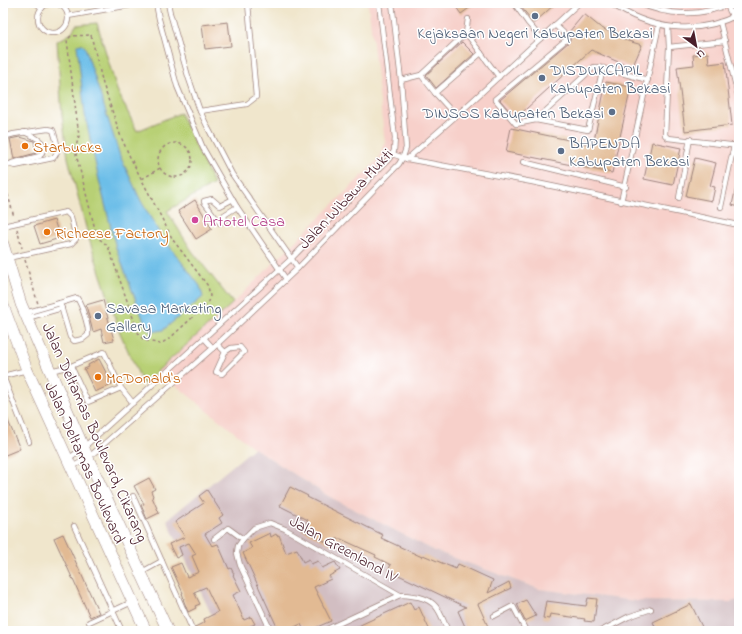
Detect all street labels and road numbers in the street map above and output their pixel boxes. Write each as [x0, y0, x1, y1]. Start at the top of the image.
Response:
street label: Jalan Wibawa Mukti [293, 144, 400, 255]
street label: Jalan Deltamas Boulevard, Cikarang [39, 319, 153, 545]
street label: Jalan Deltamas Boulevard [42, 378, 130, 546]
street label: Jalan Greenland IV [285, 510, 402, 590]

